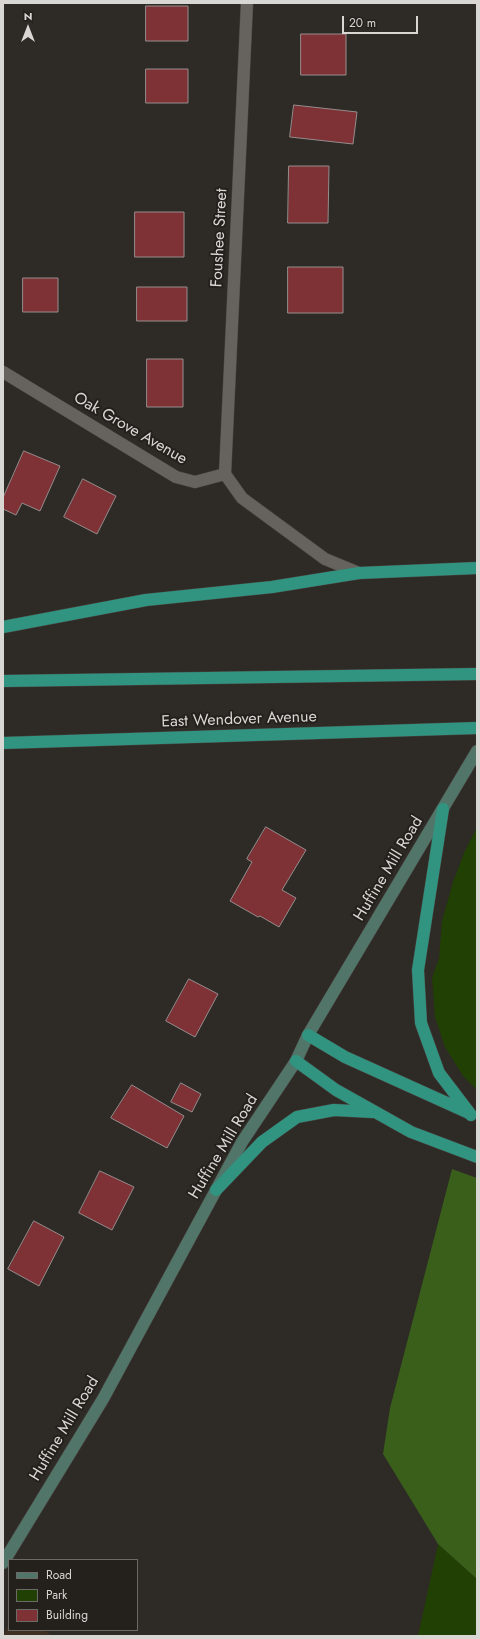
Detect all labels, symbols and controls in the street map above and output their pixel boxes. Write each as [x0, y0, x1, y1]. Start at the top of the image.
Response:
north arrow [8, 8, 48, 48]
text: N [24, 8, 32, 24]
scale bar [344, 8, 420, 34]
text: 20 m [349, 14, 376, 32]
street label: Foushee Street [208, 188, 232, 288]
street label: Oak Grove Avenue [70, 389, 190, 469]
street label: East Wendover Avenue [161, 708, 317, 732]
street label: Huffine Mill Road [350, 813, 428, 925]
street label: Huffine Mill Road [185, 1091, 263, 1203]
street label: Huffine Mill Road [26, 1373, 104, 1485]
legend [8, 1559, 138, 1631]
text: Road [46, 1566, 72, 1584]
text: Park [46, 1586, 67, 1604]
text: Building [46, 1606, 88, 1624]

